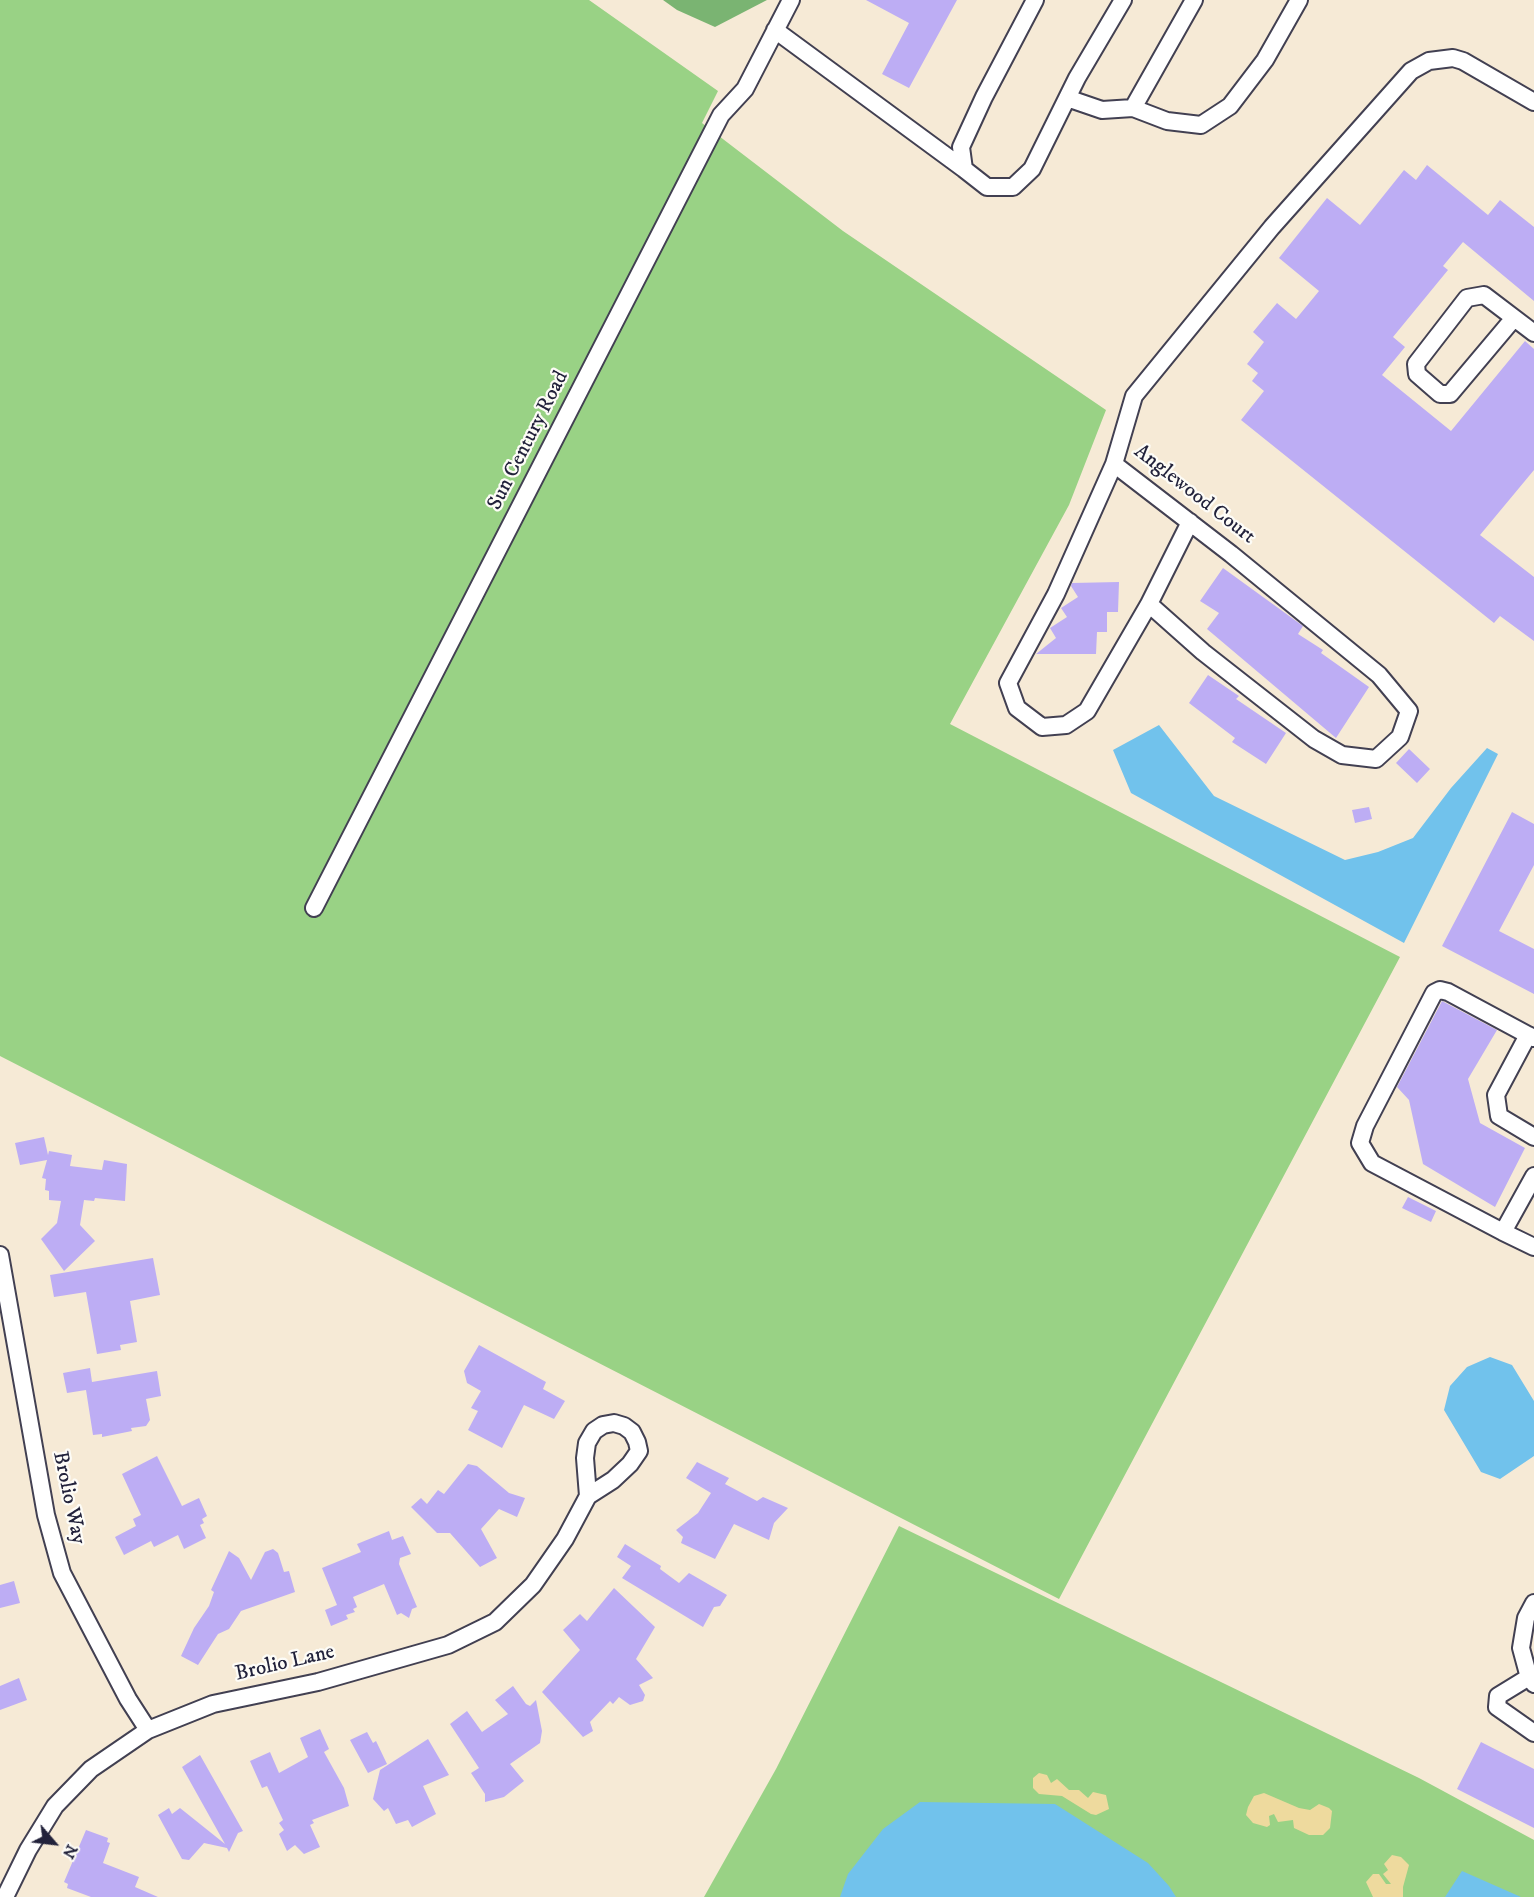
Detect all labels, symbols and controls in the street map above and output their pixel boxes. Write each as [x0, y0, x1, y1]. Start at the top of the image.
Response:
street label: Sun Century Road [483, 367, 575, 515]
street label: Anglewood Court [1128, 440, 1260, 550]
street label: Brolio Way [46, 1449, 90, 1547]
street label: Brolio Lane [233, 1640, 337, 1688]
north arrow [24, 1813, 84, 1873]
text: N [58, 1841, 82, 1862]

